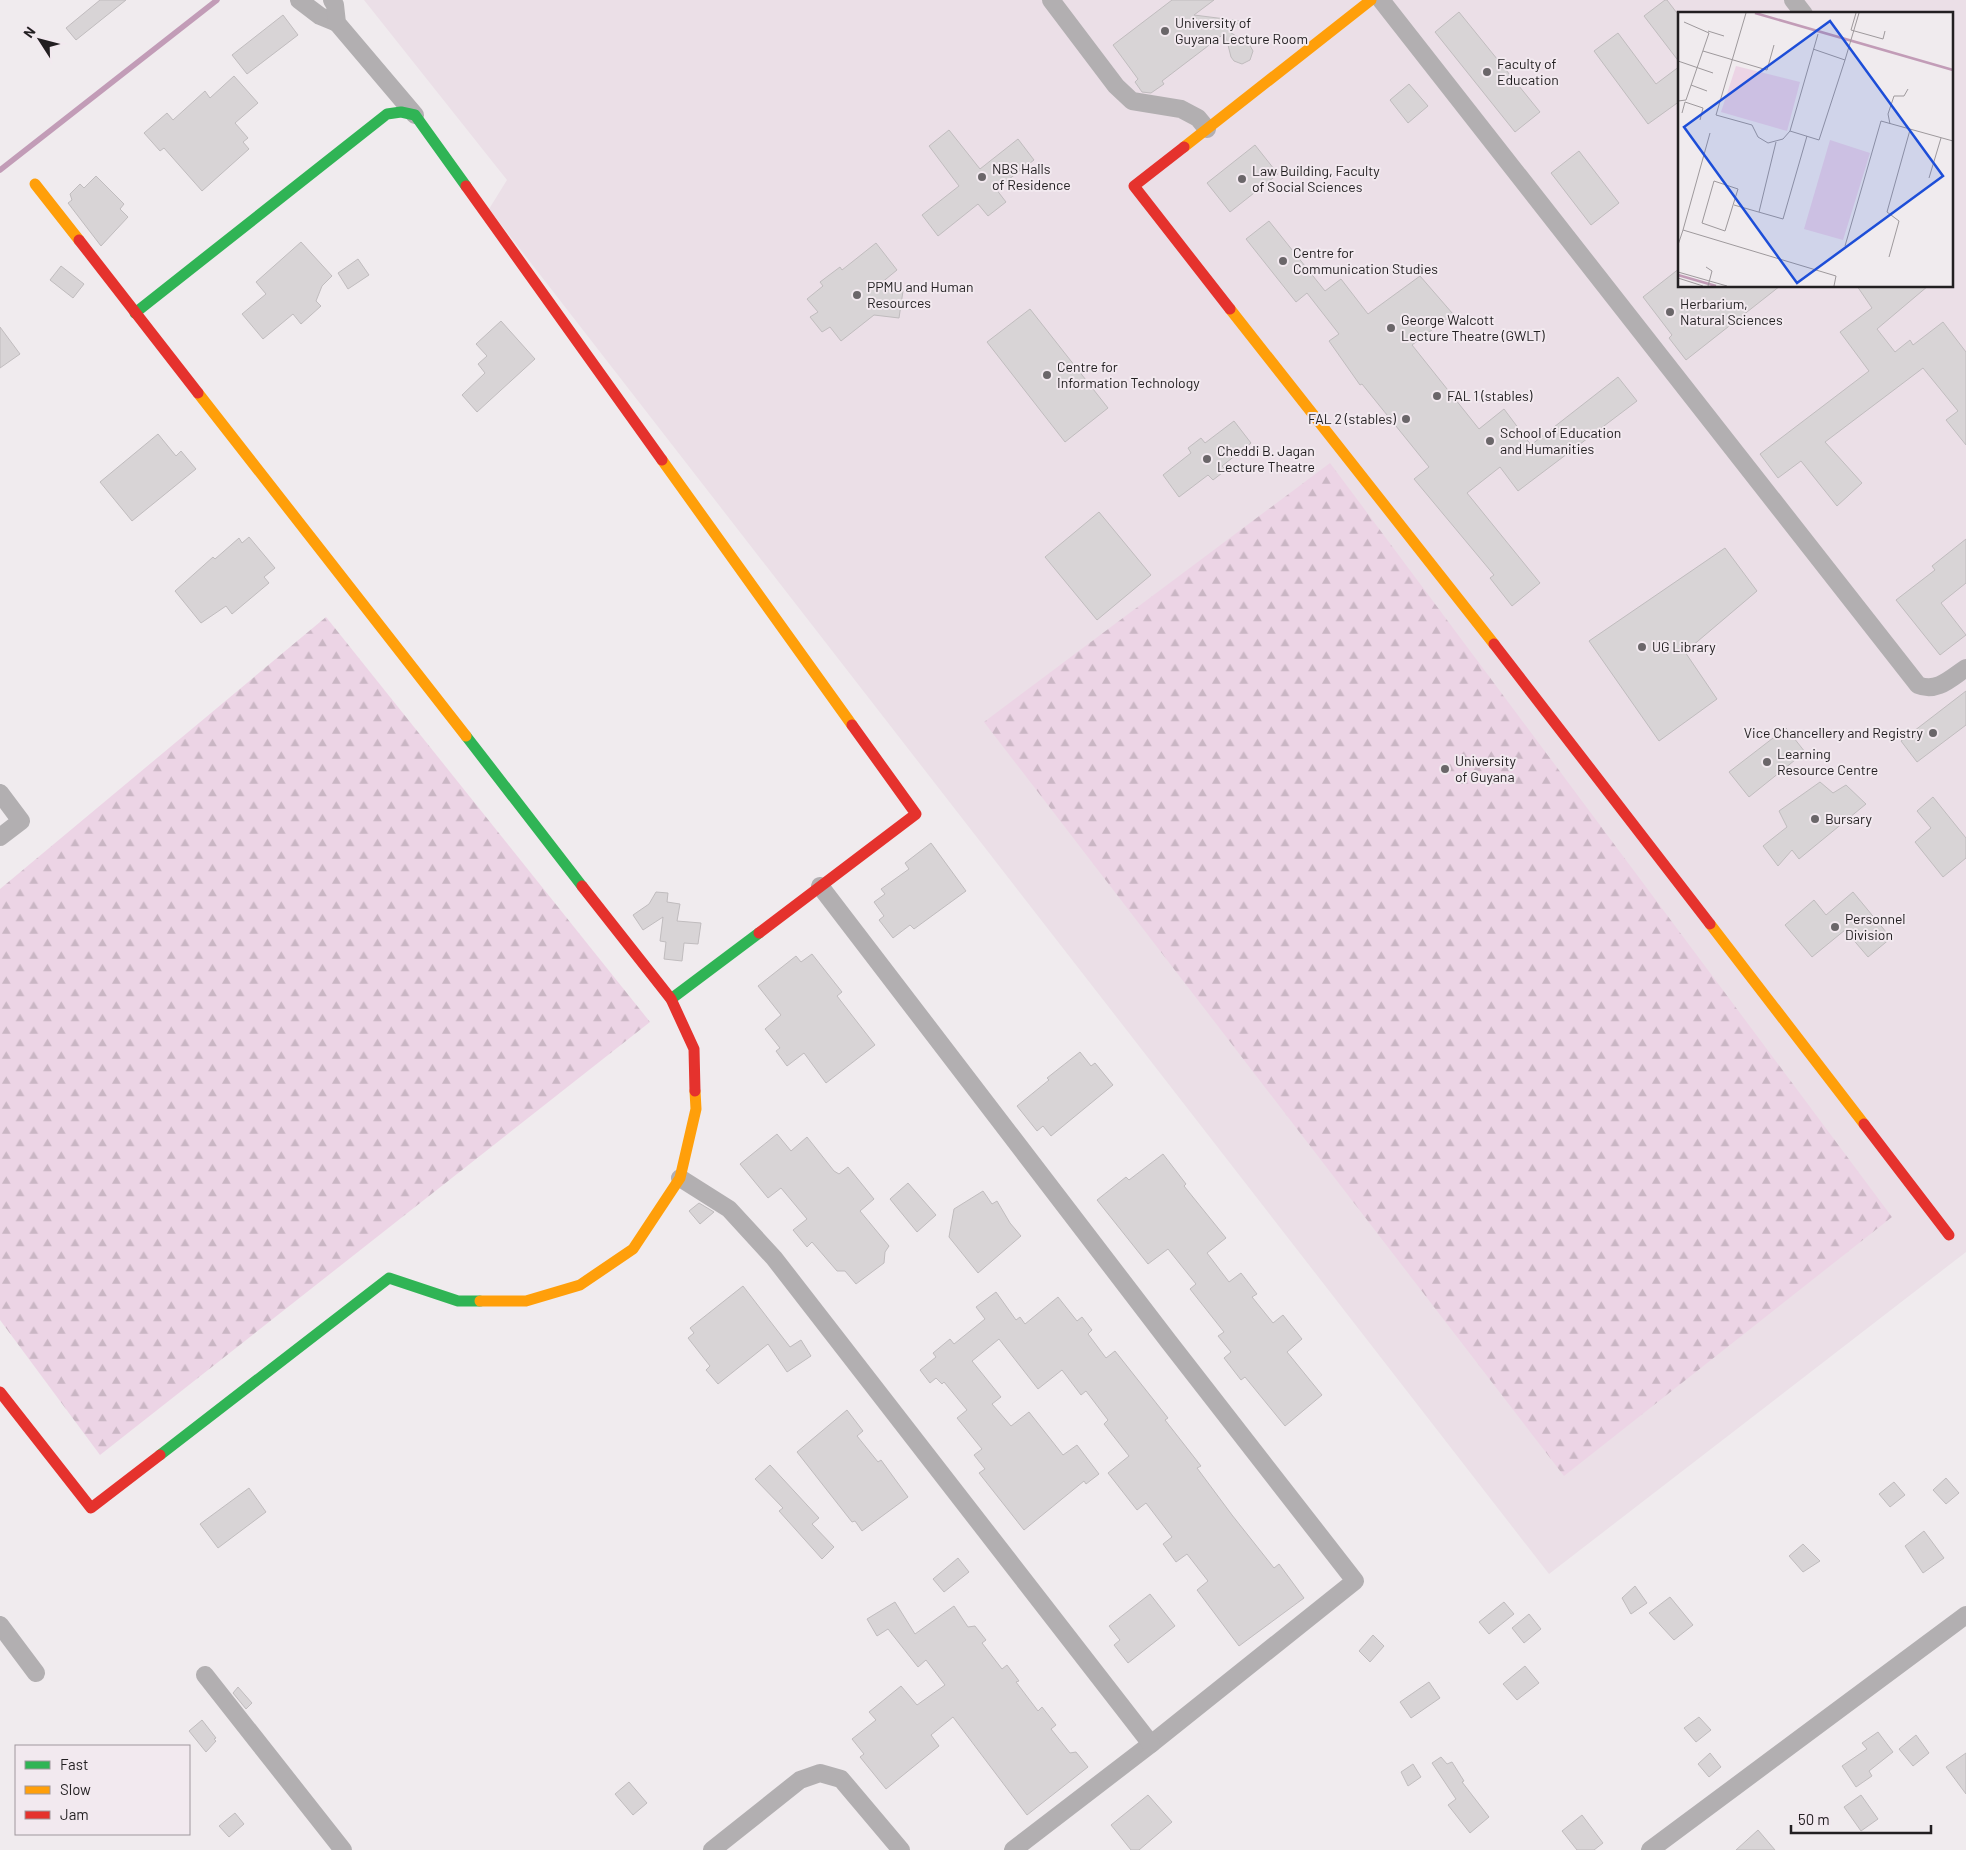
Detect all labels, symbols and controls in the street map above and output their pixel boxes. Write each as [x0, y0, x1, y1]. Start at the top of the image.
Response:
inset map [1678, 12, 1954, 288]
place label: University of Guyana Lecture Room [1175, 14, 1308, 47]
north arrow [15, 15, 65, 65]
text: N [19, 23, 39, 41]
marker: University of Guyana Lecture Room [1159, 25, 1171, 37]
place label: Faculty of Education [1497, 55, 1559, 88]
marker: Faculty of Education [1481, 66, 1493, 78]
place label: NBS Halls of Residence [992, 160, 1071, 193]
place label: Law Building, Faculty of Social Sciences [1252, 162, 1380, 195]
marker: NBS Halls of Residence [976, 171, 988, 183]
marker: Law Building, Faculty of Social Sciences [1236, 173, 1248, 185]
place label: Centre for Communication Studies [1293, 244, 1438, 277]
marker: Centre for Communication Studies [1277, 255, 1289, 267]
place label: PPMU and Human Resources [867, 278, 973, 311]
marker: PPMU and Human Resources [851, 289, 863, 301]
place label: Herbarium, Natural Sciences [1680, 295, 1783, 328]
marker: Herbarium, Natural Sciences [1664, 306, 1676, 318]
place label: George Walcott Lecture Theatre (GWLT) [1401, 311, 1545, 344]
marker: George Walcott Lecture Theatre (GWLT) [1385, 322, 1397, 334]
place label: Centre for Information Technology [1057, 358, 1200, 391]
marker: Centre for Information Technology [1041, 369, 1053, 381]
place label: FAL 1 (stables) [1447, 387, 1533, 404]
marker: FAL 1 (stables) [1431, 390, 1443, 402]
place label: FAL 2 (stables) [1308, 410, 1396, 427]
marker: FAL 2 (stables) [1400, 413, 1412, 425]
place label: School of Education and Humanities [1500, 424, 1621, 457]
marker: School of Education and Humanities [1484, 435, 1496, 447]
place label: Cheddi B. Jagan Lecture Theatre [1217, 442, 1315, 475]
marker: Cheddi B. Jagan Lecture Theatre [1201, 453, 1213, 465]
place label: UG Library [1652, 638, 1716, 655]
marker: UG Library [1636, 641, 1648, 653]
place label: Vice Chancellery and Registry [1744, 724, 1924, 741]
marker: Vice Chancellery and Registry [1927, 727, 1939, 739]
place label: Learning Resource Centre [1777, 745, 1878, 778]
place label: University of Guyana [1455, 752, 1517, 785]
marker: Learning Resource Centre [1761, 756, 1773, 768]
marker: University of Guyana [1439, 763, 1451, 775]
place label: Bursary [1825, 810, 1873, 827]
marker: Bursary [1809, 813, 1821, 825]
place label: Personnel Division [1845, 910, 1906, 943]
marker: Personnel Division [1829, 921, 1841, 933]
legend [15, 1745, 190, 1835]
text: Fast [60, 1755, 88, 1773]
text: Slow [60, 1780, 91, 1798]
scale bar [1791, 1802, 1931, 1834]
text: Jam [60, 1805, 89, 1823]
text: 50 m [1798, 1810, 1830, 1828]

